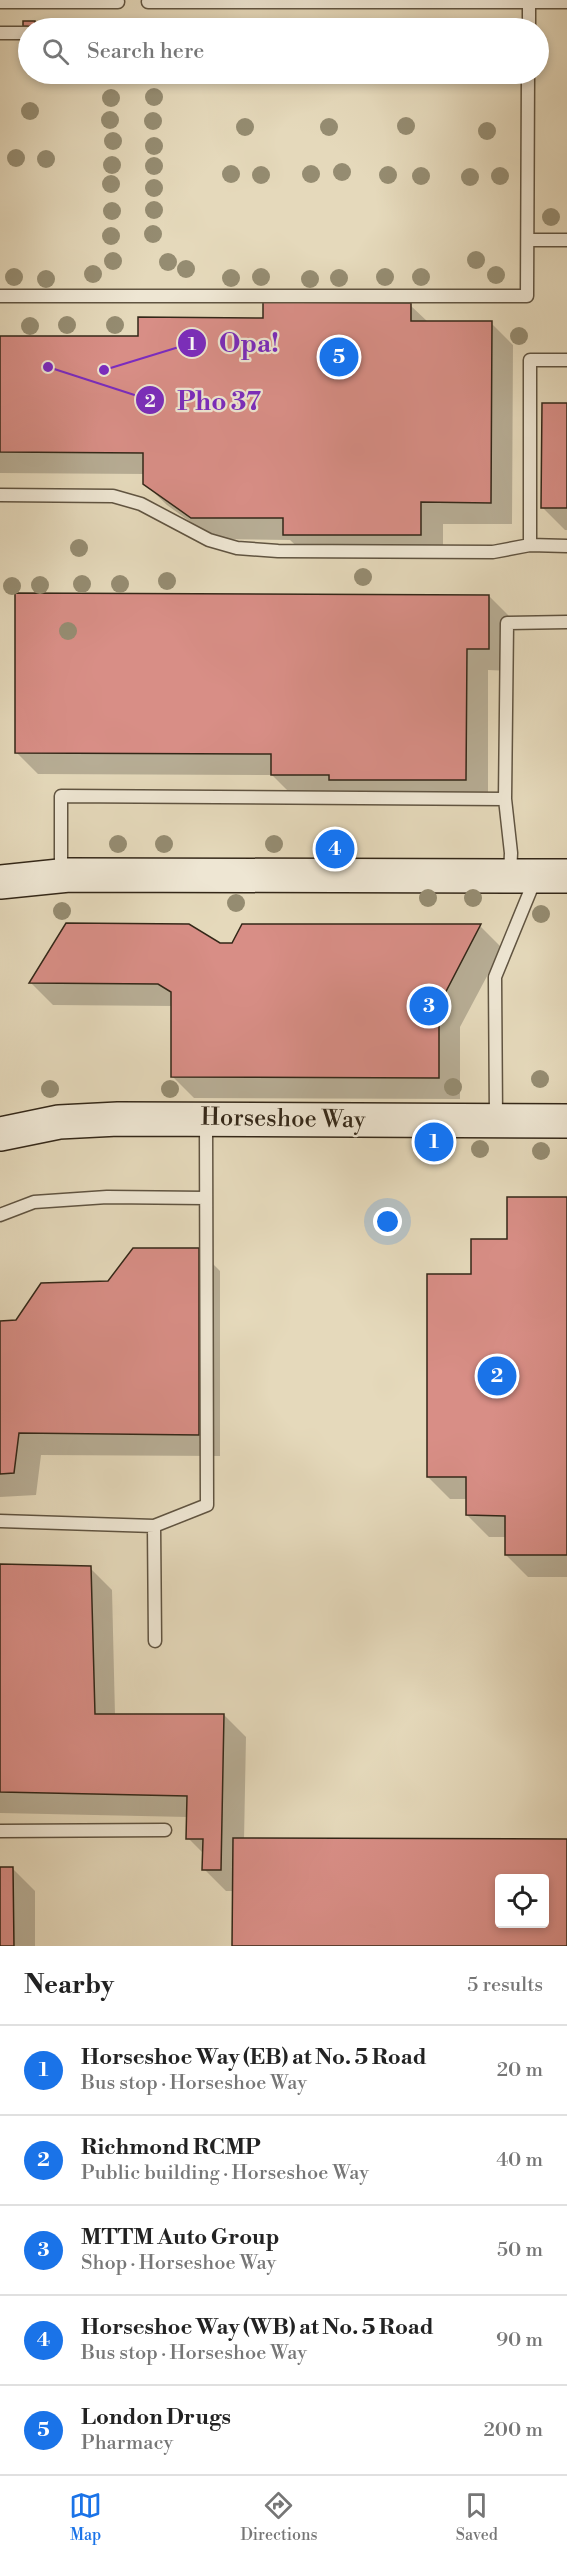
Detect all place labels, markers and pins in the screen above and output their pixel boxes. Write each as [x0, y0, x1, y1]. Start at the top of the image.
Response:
callout: Opa! [177, 321, 291, 365]
pin: 5 [320, 334, 358, 380]
callout: Pho 37 [135, 378, 273, 422]
pin: 4 [316, 826, 354, 872]
pin: 3 [410, 984, 448, 1028]
pin: 1 [414, 1120, 454, 1164]
pin: 2 [478, 1354, 516, 1398]

